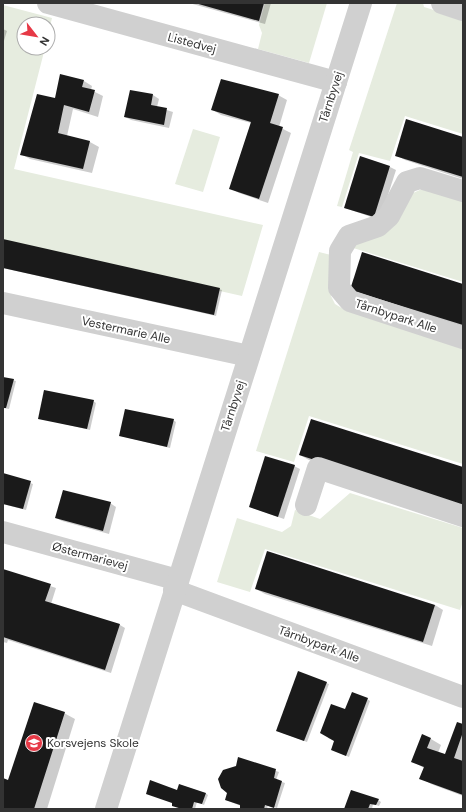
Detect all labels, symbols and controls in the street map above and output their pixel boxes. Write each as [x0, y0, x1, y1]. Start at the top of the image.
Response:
north arrow [16, 16, 56, 56]
street label: Listedvej [166, 29, 218, 57]
text: N [37, 34, 53, 48]
street label: Tårnbyvej [315, 69, 347, 125]
street label: Tårnbypark Alle [353, 295, 439, 337]
street label: Vestermarie Alle [80, 313, 172, 347]
street label: Tårnbyvej [217, 378, 249, 434]
street label: Østermarievej [50, 538, 130, 574]
street label: Tårnbypark Alle [276, 622, 362, 666]
school or university icon: Korsvejens Skole [24, 733, 44, 753]
place label: Korsvejens Skole [47, 735, 139, 751]

